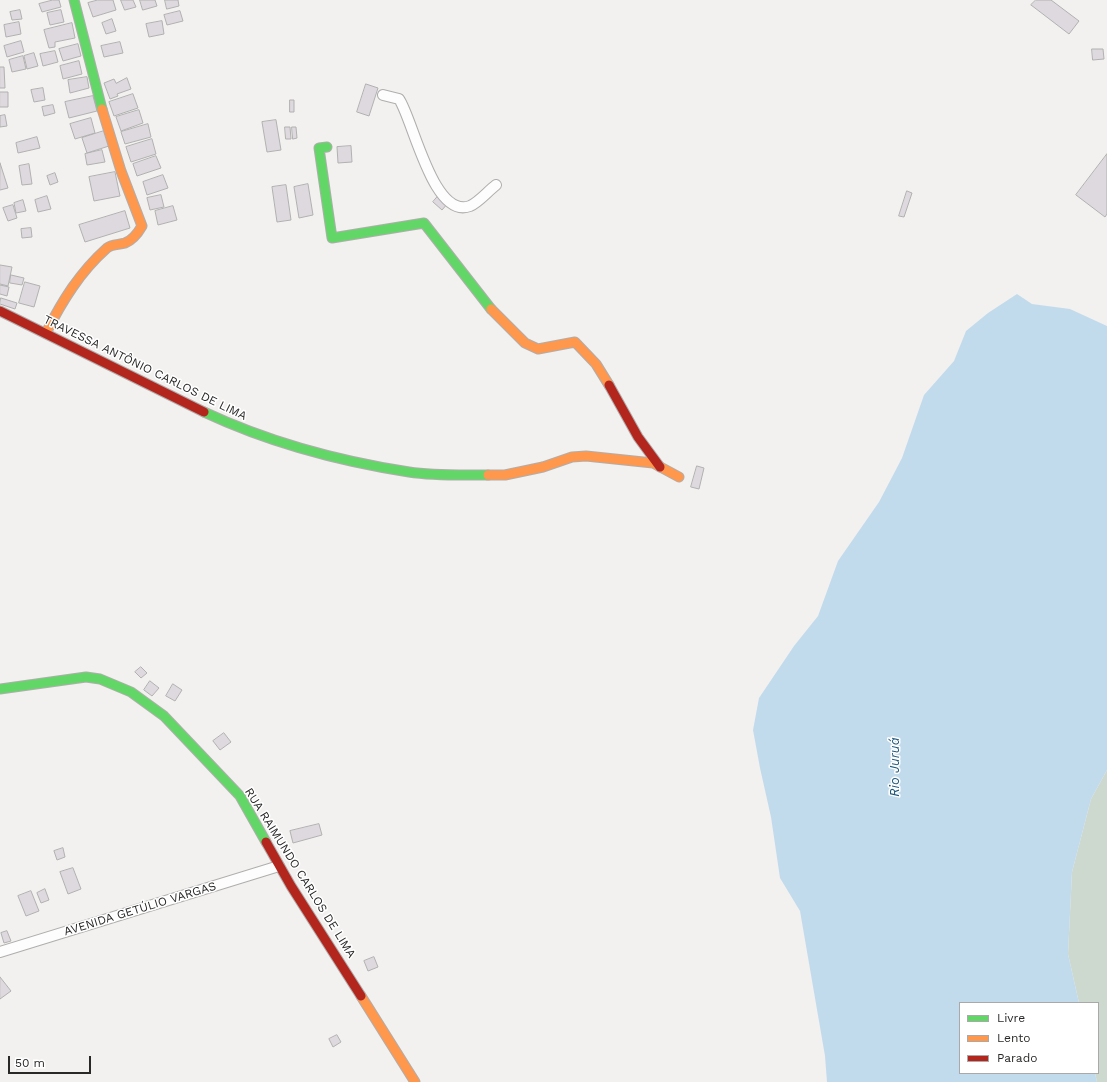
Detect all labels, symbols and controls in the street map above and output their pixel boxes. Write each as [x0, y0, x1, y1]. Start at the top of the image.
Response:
street label: TRAVESSA ANTÔNIO CARLOS DE LIMA [41, 312, 249, 424]
water label: Rio Juruá [887, 737, 903, 797]
street label: RUA RAIMUNDO CARLOS DE LIMA [241, 785, 359, 961]
street label: AVENIDA GETÚLIO VARGAS [62, 879, 218, 939]
legend [959, 1002, 1099, 1074]
text: Livre [997, 1011, 1025, 1025]
text: Lento [997, 1031, 1031, 1045]
scale bar [10, 1048, 93, 1074]
text: Parado [997, 1051, 1037, 1065]
text: 50 m [15, 1056, 45, 1070]

